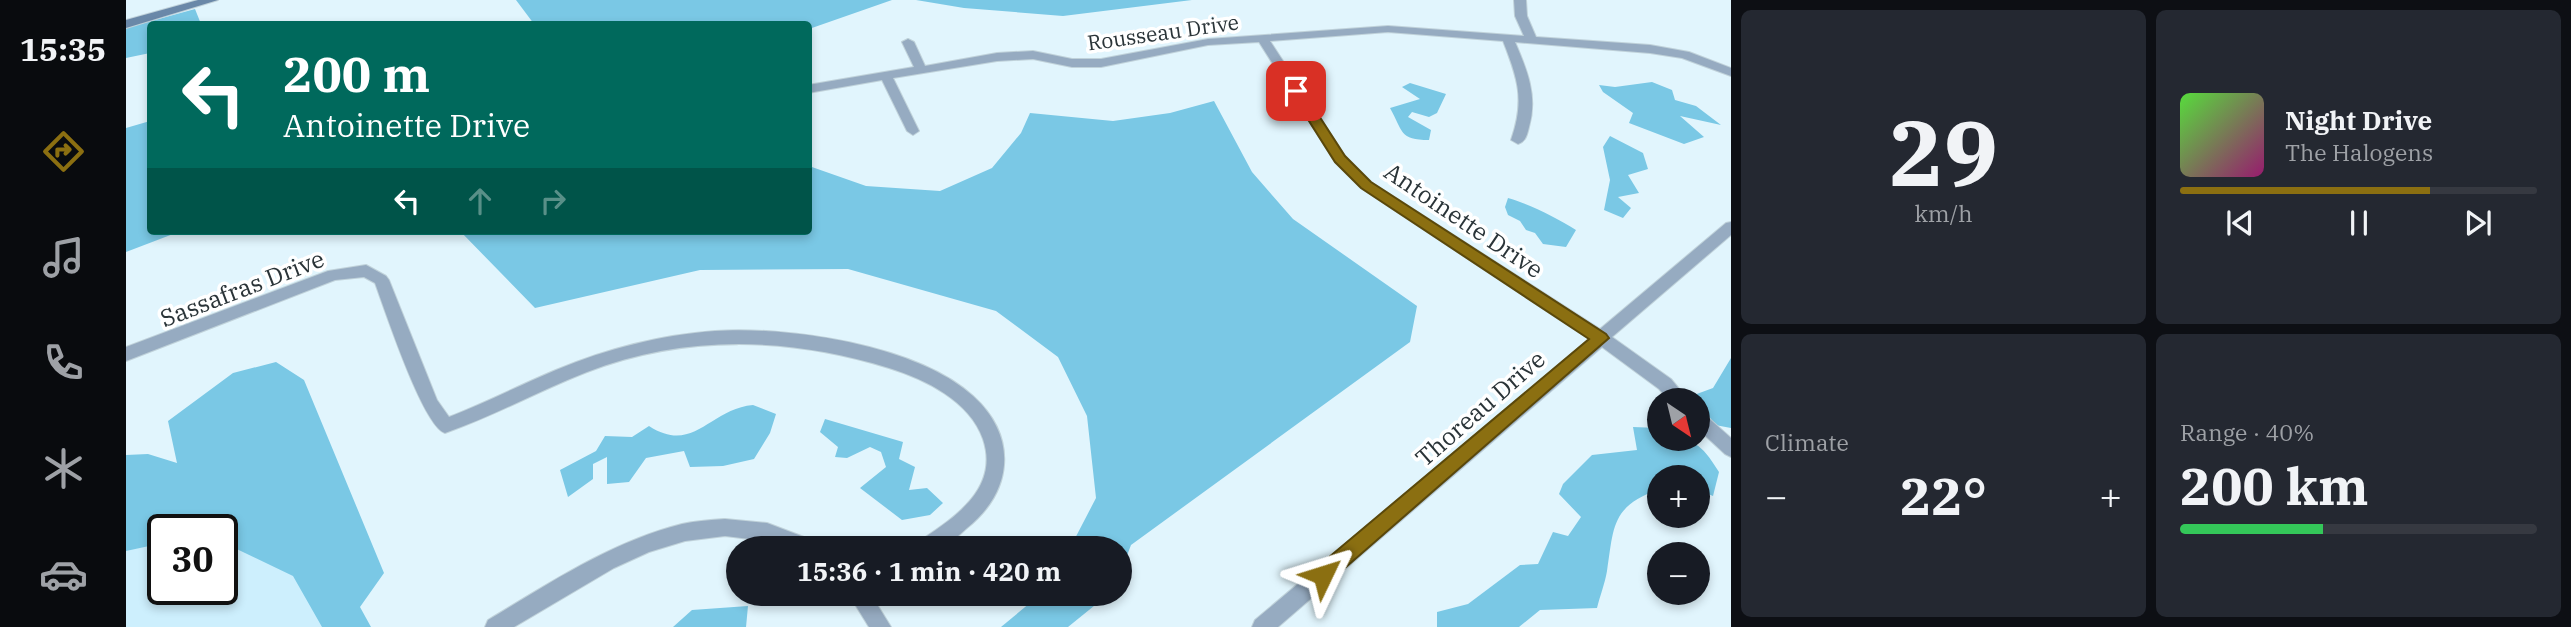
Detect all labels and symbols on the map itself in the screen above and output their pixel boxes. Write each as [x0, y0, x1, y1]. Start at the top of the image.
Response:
street label: Rousseau Drive [1085, 8, 1241, 56]
pin [1266, 61, 1326, 121]
street label: Antoinette Drive [1378, 155, 1550, 285]
street label: Sassafras Drive [155, 242, 329, 334]
street label: Thoreau Drive [1408, 343, 1552, 473]
north arrow [1647, 388, 1710, 452]
speed limit sign: 30 [147, 514, 238, 605]
position arrow [1286, 538, 1360, 612]

